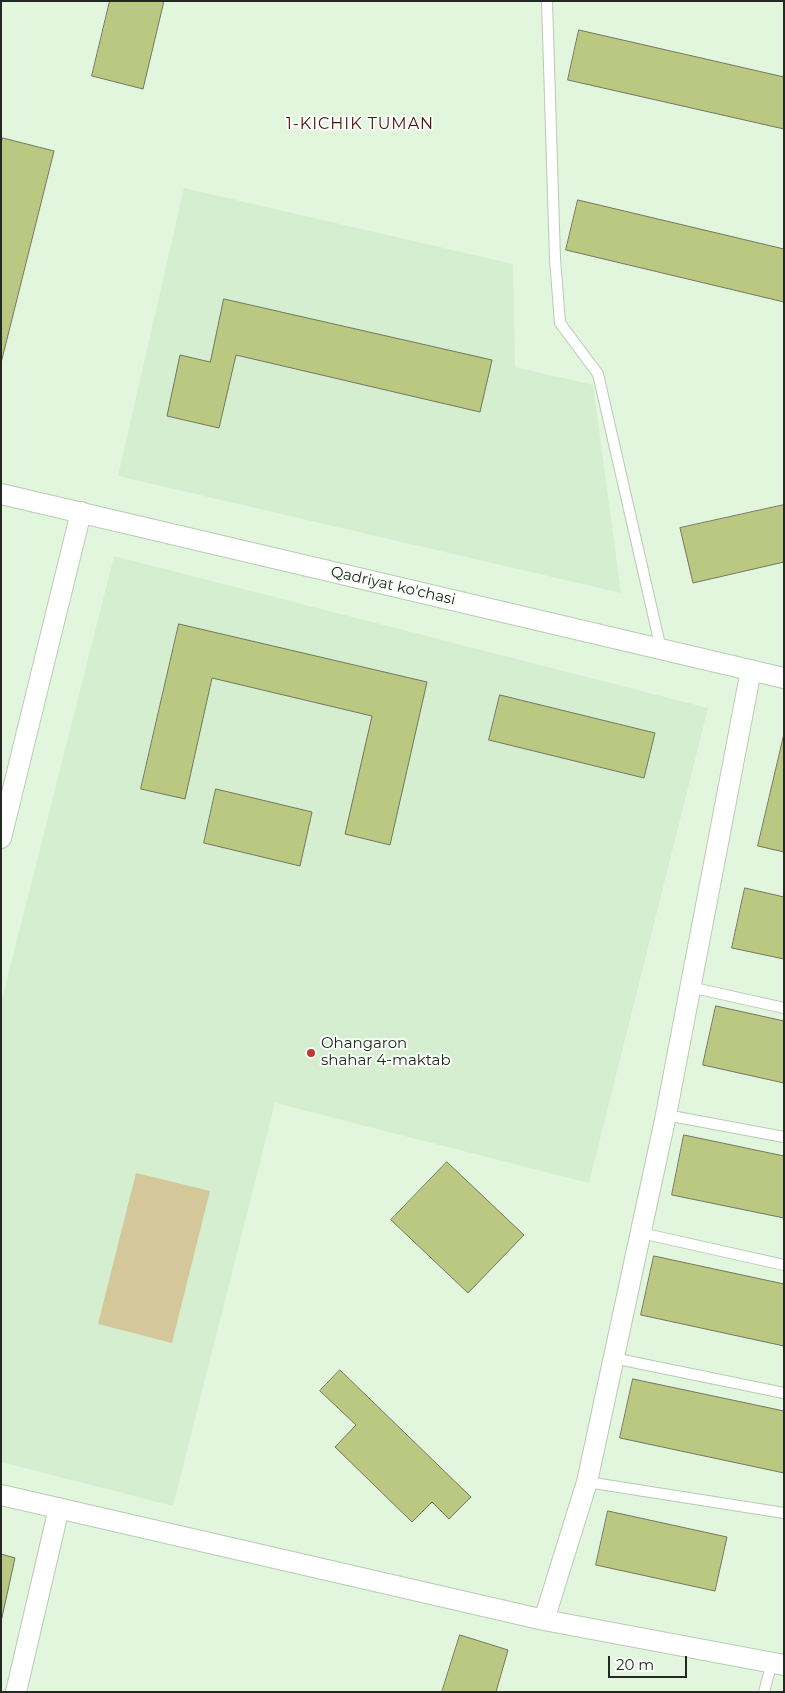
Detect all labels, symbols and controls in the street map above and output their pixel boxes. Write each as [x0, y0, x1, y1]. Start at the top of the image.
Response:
district label: 1-KICHIK TUMAN [284, 114, 436, 134]
street label: Qadriyat ko'chasi [329, 563, 457, 609]
place label: Ohangaron shahar 4-maktab [321, 1035, 451, 1070]
marker: Ohangaron shahar 4-maktab [305, 1047, 317, 1059]
scale bar [610, 1646, 689, 1678]
text: 20 m [616, 1655, 654, 1674]

